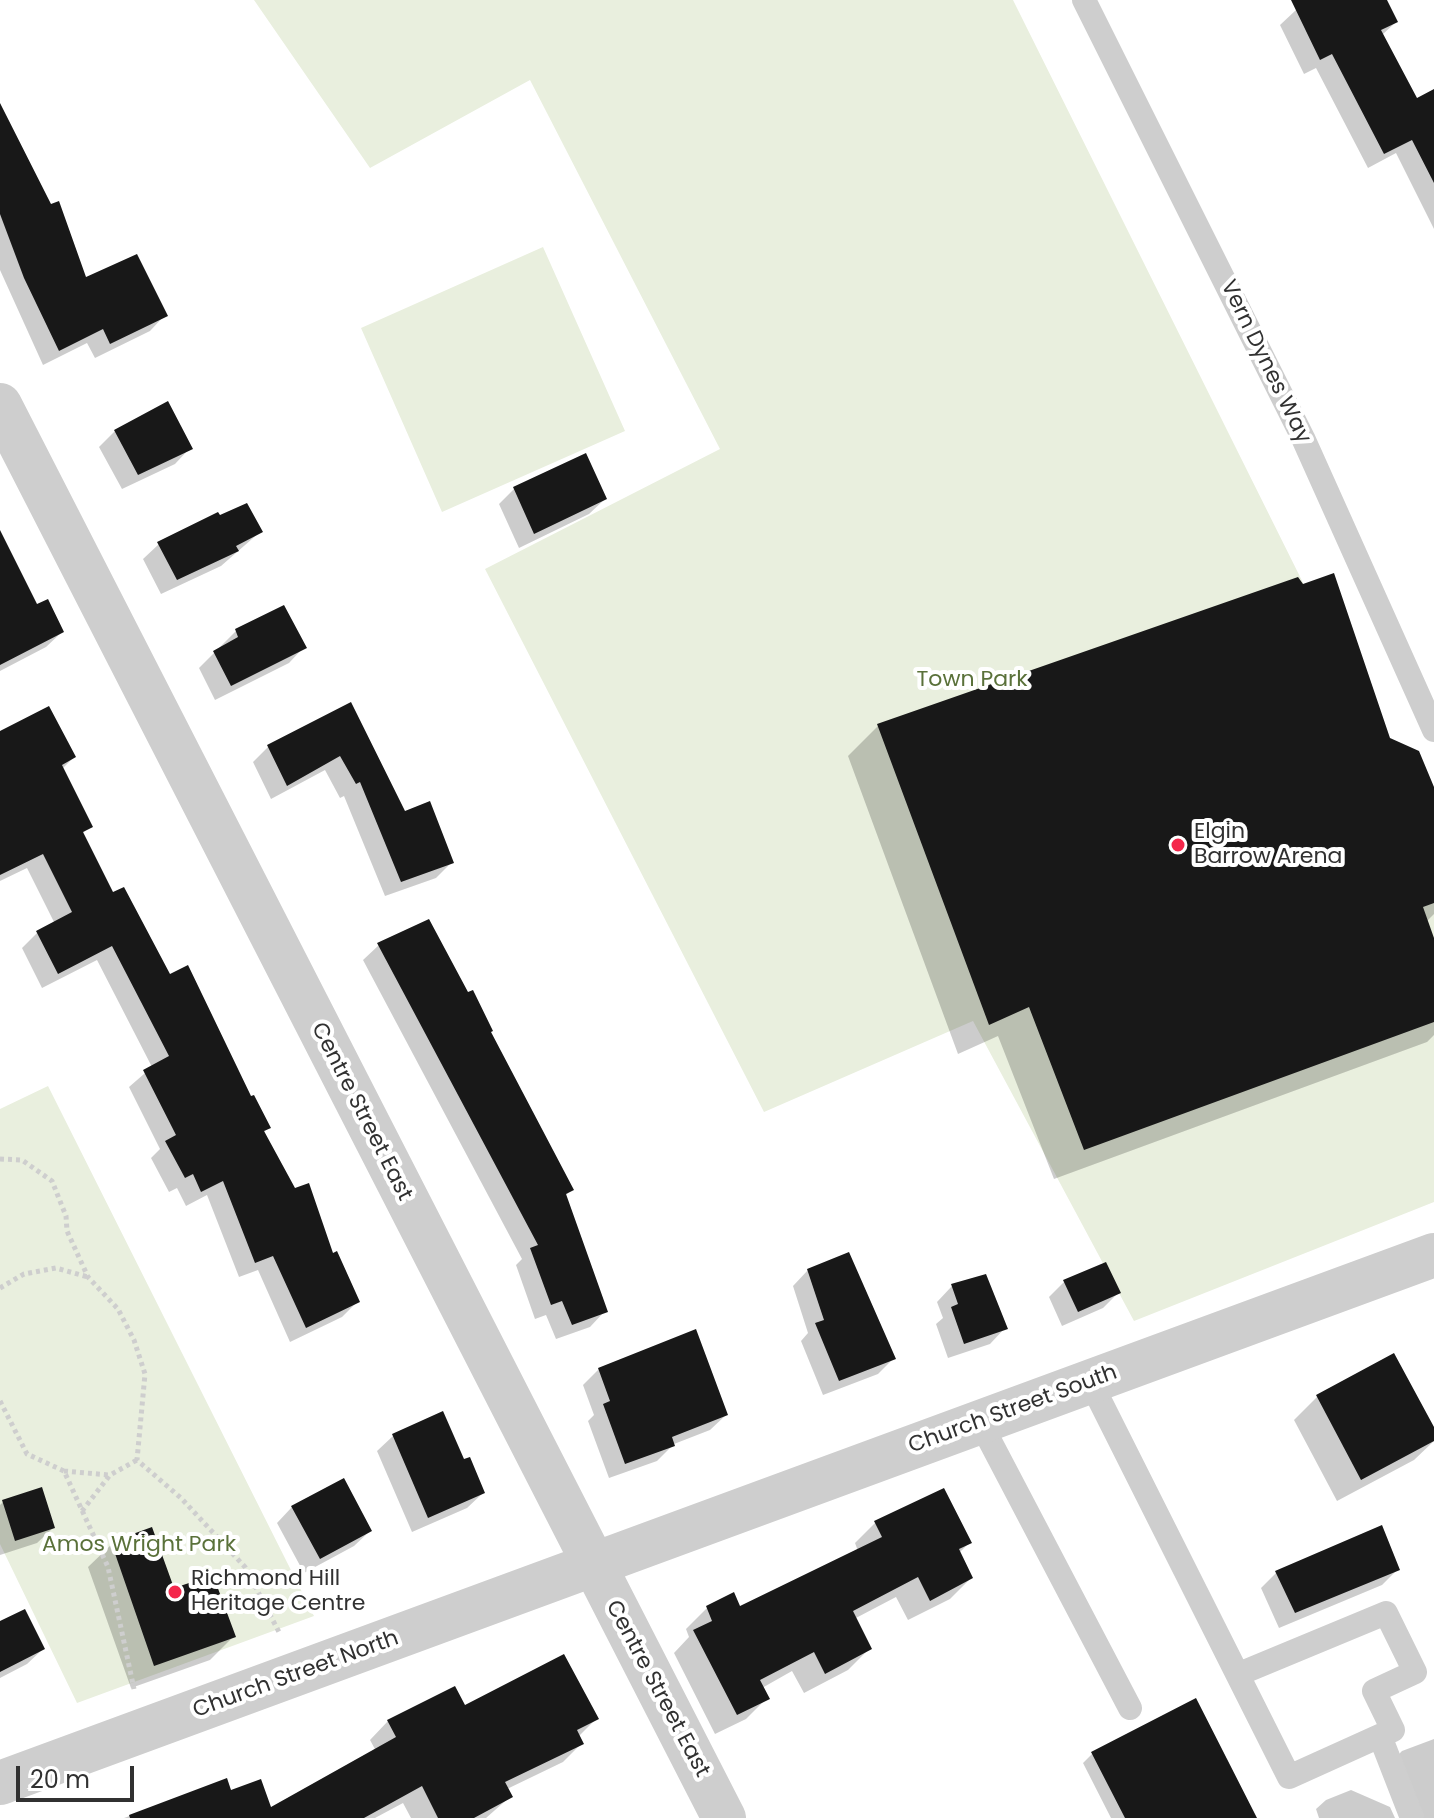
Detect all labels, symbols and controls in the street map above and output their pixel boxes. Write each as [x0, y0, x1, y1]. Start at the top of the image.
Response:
street label: Vern Dynes Way [1214, 276, 1316, 448]
park label: Town Park [916, 667, 1028, 693]
place label: Elgin Barrow Arena [1194, 819, 1342, 870]
marker: Elgin Barrow Arena [1169, 836, 1187, 854]
street label: Centre Street East [305, 1019, 417, 1205]
street label: Church Street South [905, 1360, 1121, 1460]
park label: Amos Wright Park [42, 1532, 236, 1558]
place label: Richmond Hill Heritage Centre [191, 1566, 365, 1618]
marker: Richmond Hill Heritage Centre [166, 1583, 184, 1601]
street label: Centre Street East [599, 1596, 715, 1782]
street label: Church Street North [190, 1626, 402, 1724]
scale bar [20, 1750, 138, 1800]
text: 20 m [30, 1763, 90, 1796]

